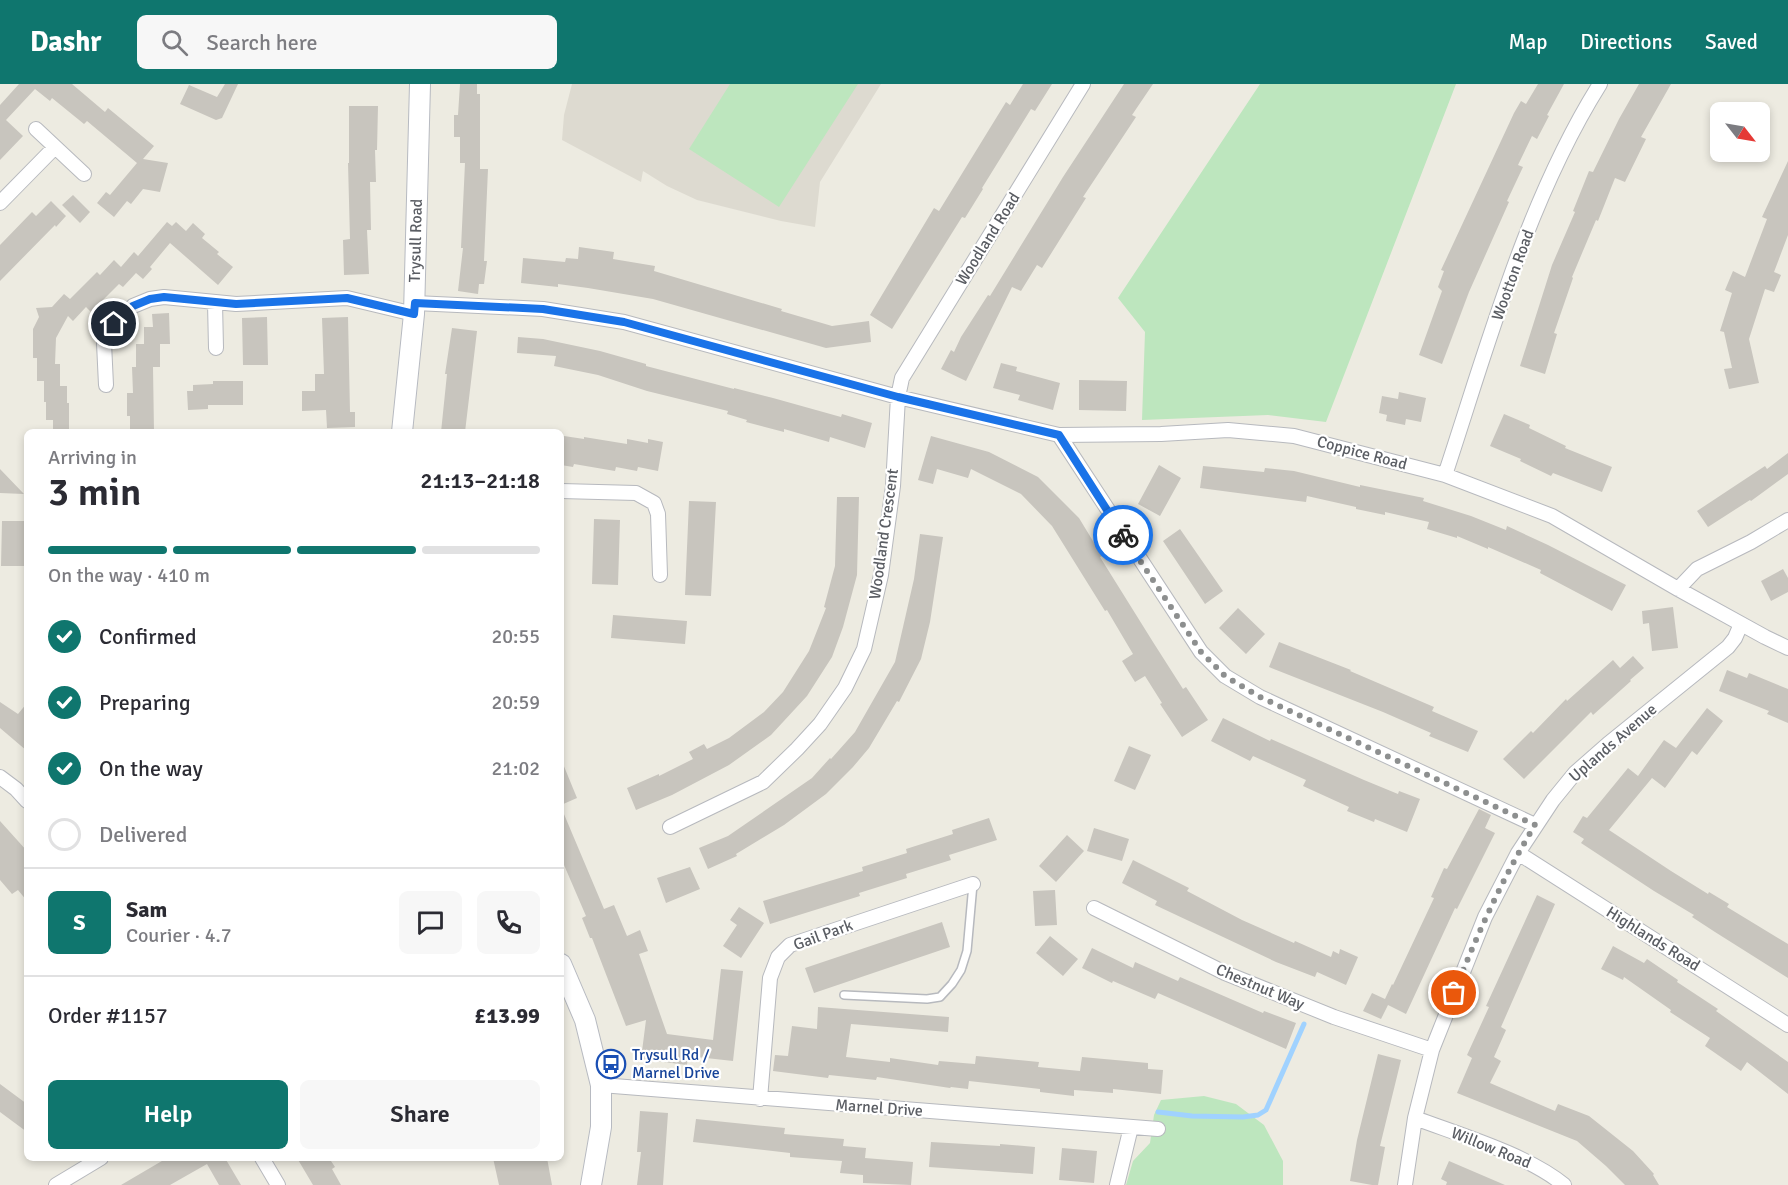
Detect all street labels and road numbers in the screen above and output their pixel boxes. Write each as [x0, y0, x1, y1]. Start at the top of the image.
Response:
street label: Woodland Road [951, 189, 1025, 289]
street label: Trysull Road [405, 199, 427, 283]
street label: Wootton Road [1487, 227, 1539, 323]
street label: Coppice Road [1315, 431, 1409, 475]
street label: Woodland Crescent [865, 467, 903, 601]
street label: Uplands Avenue [1565, 699, 1661, 787]
street label: Highlands Road [1602, 902, 1704, 976]
street label: Gail Park [791, 915, 855, 955]
street label: Chestnut Way [1213, 959, 1308, 1015]
street label: Marnel Drive [835, 1095, 923, 1121]
street label: Willow Road [1448, 1123, 1534, 1173]

